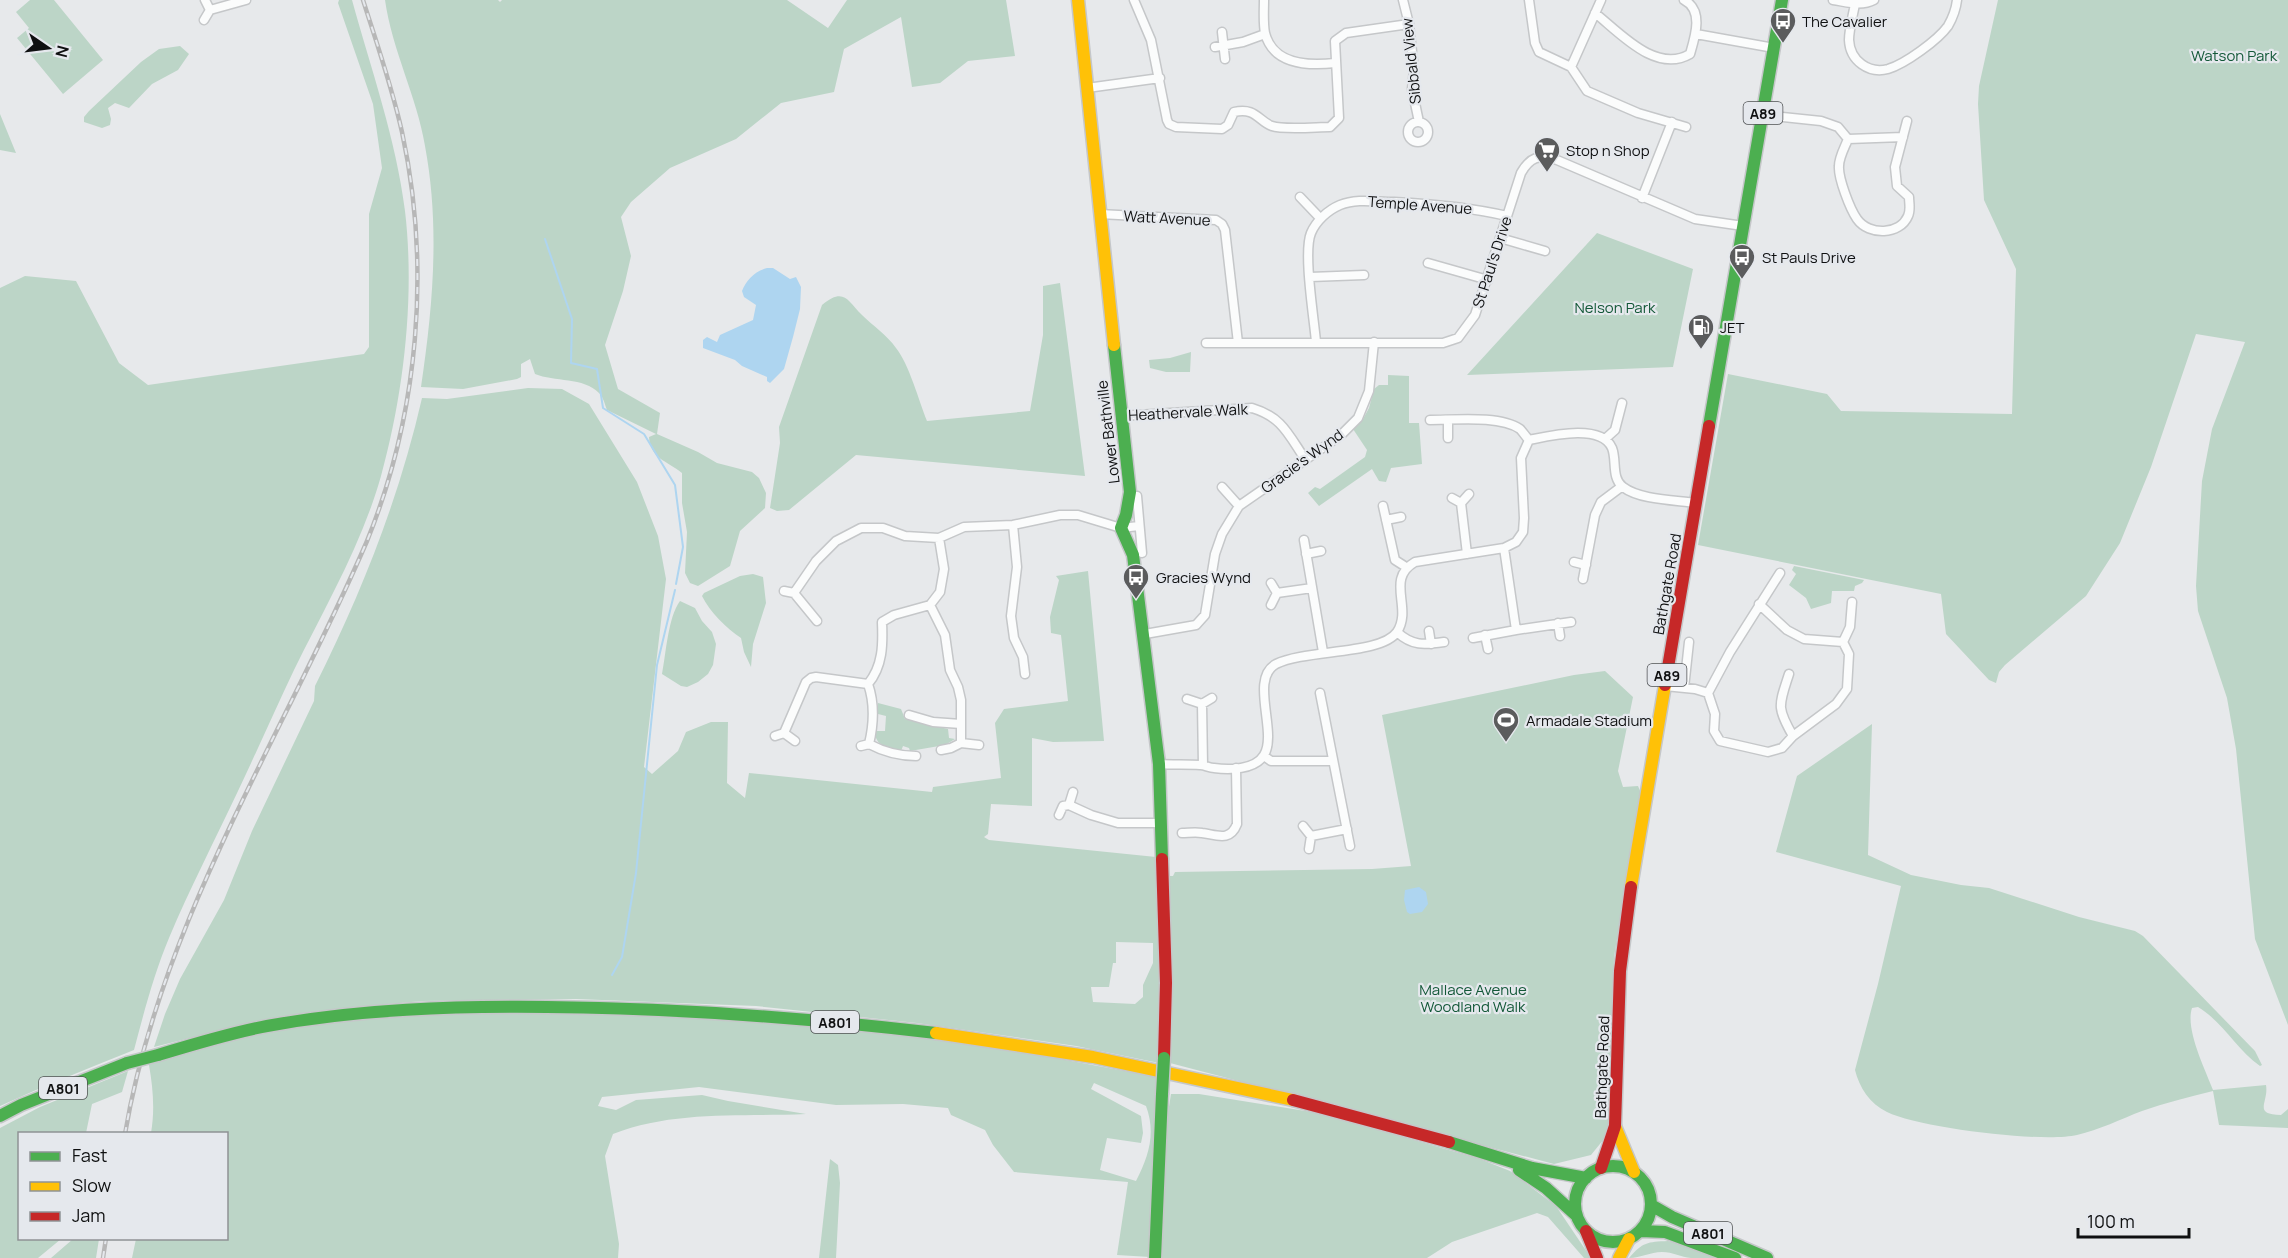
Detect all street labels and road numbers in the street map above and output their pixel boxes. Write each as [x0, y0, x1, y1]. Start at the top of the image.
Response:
street label: Sibbald View [1396, 16, 1426, 105]
road number: A89 [1744, 102, 1782, 124]
street label: Temple Avenue [1367, 191, 1473, 219]
street label: Watt Avenue [1123, 205, 1211, 231]
street label: St Paul's Drive [1467, 213, 1517, 311]
street label: Lower Bathville [1091, 379, 1125, 485]
street label: Heathervale Walk [1128, 398, 1249, 426]
street label: Gracie's Wynd [1257, 424, 1347, 498]
street label: Bathgate Road [1648, 532, 1686, 636]
road number: A89 [1648, 664, 1686, 686]
road number: A801 [811, 1011, 859, 1033]
street label: Bathgate Road [1590, 1015, 1614, 1119]
road number: A801 [39, 1077, 87, 1099]
road number: A801 [1684, 1222, 1732, 1244]

